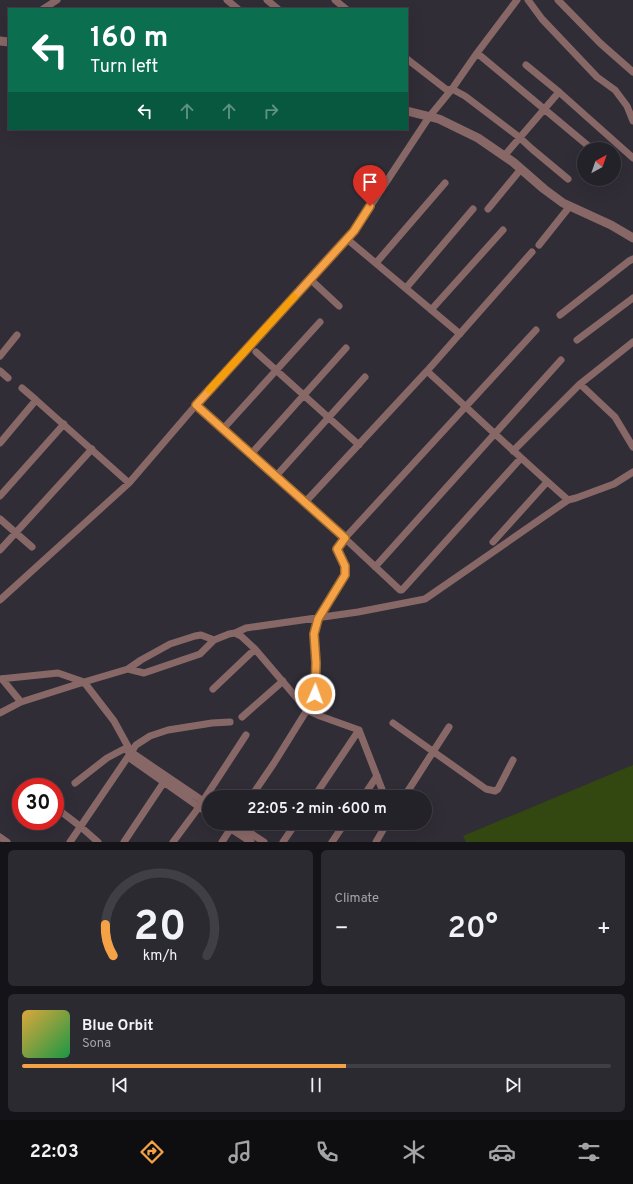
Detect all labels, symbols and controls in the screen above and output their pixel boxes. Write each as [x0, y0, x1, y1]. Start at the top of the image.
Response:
text: 160 m [90, 21, 168, 57]
icon: left [24, 24, 76, 76]
text: Turn left [90, 56, 158, 79]
icon: left [134, 100, 156, 122]
icon: ahead [176, 100, 198, 122]
icon: ahead [218, 100, 240, 122]
icon: right [260, 100, 282, 122]
north arrow [577, 142, 621, 186]
map controls [577, 142, 621, 186]
pin [353, 165, 387, 206]
icon: arrive [359, 171, 381, 193]
position arrow [294, 673, 336, 715]
speed limit sign: 30 [12, 778, 64, 830]
text: 22:05 · 2 min · 600 m [247, 800, 387, 819]
text: Climate [335, 891, 379, 907]
text: 20 [134, 902, 187, 955]
text: 20° [448, 911, 498, 948]
text: − [335, 916, 349, 943]
text: + [597, 916, 611, 943]
text: km/h [143, 947, 178, 965]
text: Blue Orbit [82, 1017, 153, 1036]
text: Sona [82, 1036, 111, 1052]
icon: previous [109, 1074, 131, 1096]
icon: pause [305, 1074, 327, 1096]
icon: next [502, 1074, 524, 1096]
icon: directions [138, 1138, 166, 1166]
icon: music [226, 1138, 254, 1166]
icon: phone [313, 1138, 341, 1166]
icon: climate [400, 1138, 428, 1166]
icon: car [488, 1138, 516, 1166]
icon: filters [575, 1138, 603, 1166]
text: 22:03 [30, 1141, 79, 1164]

